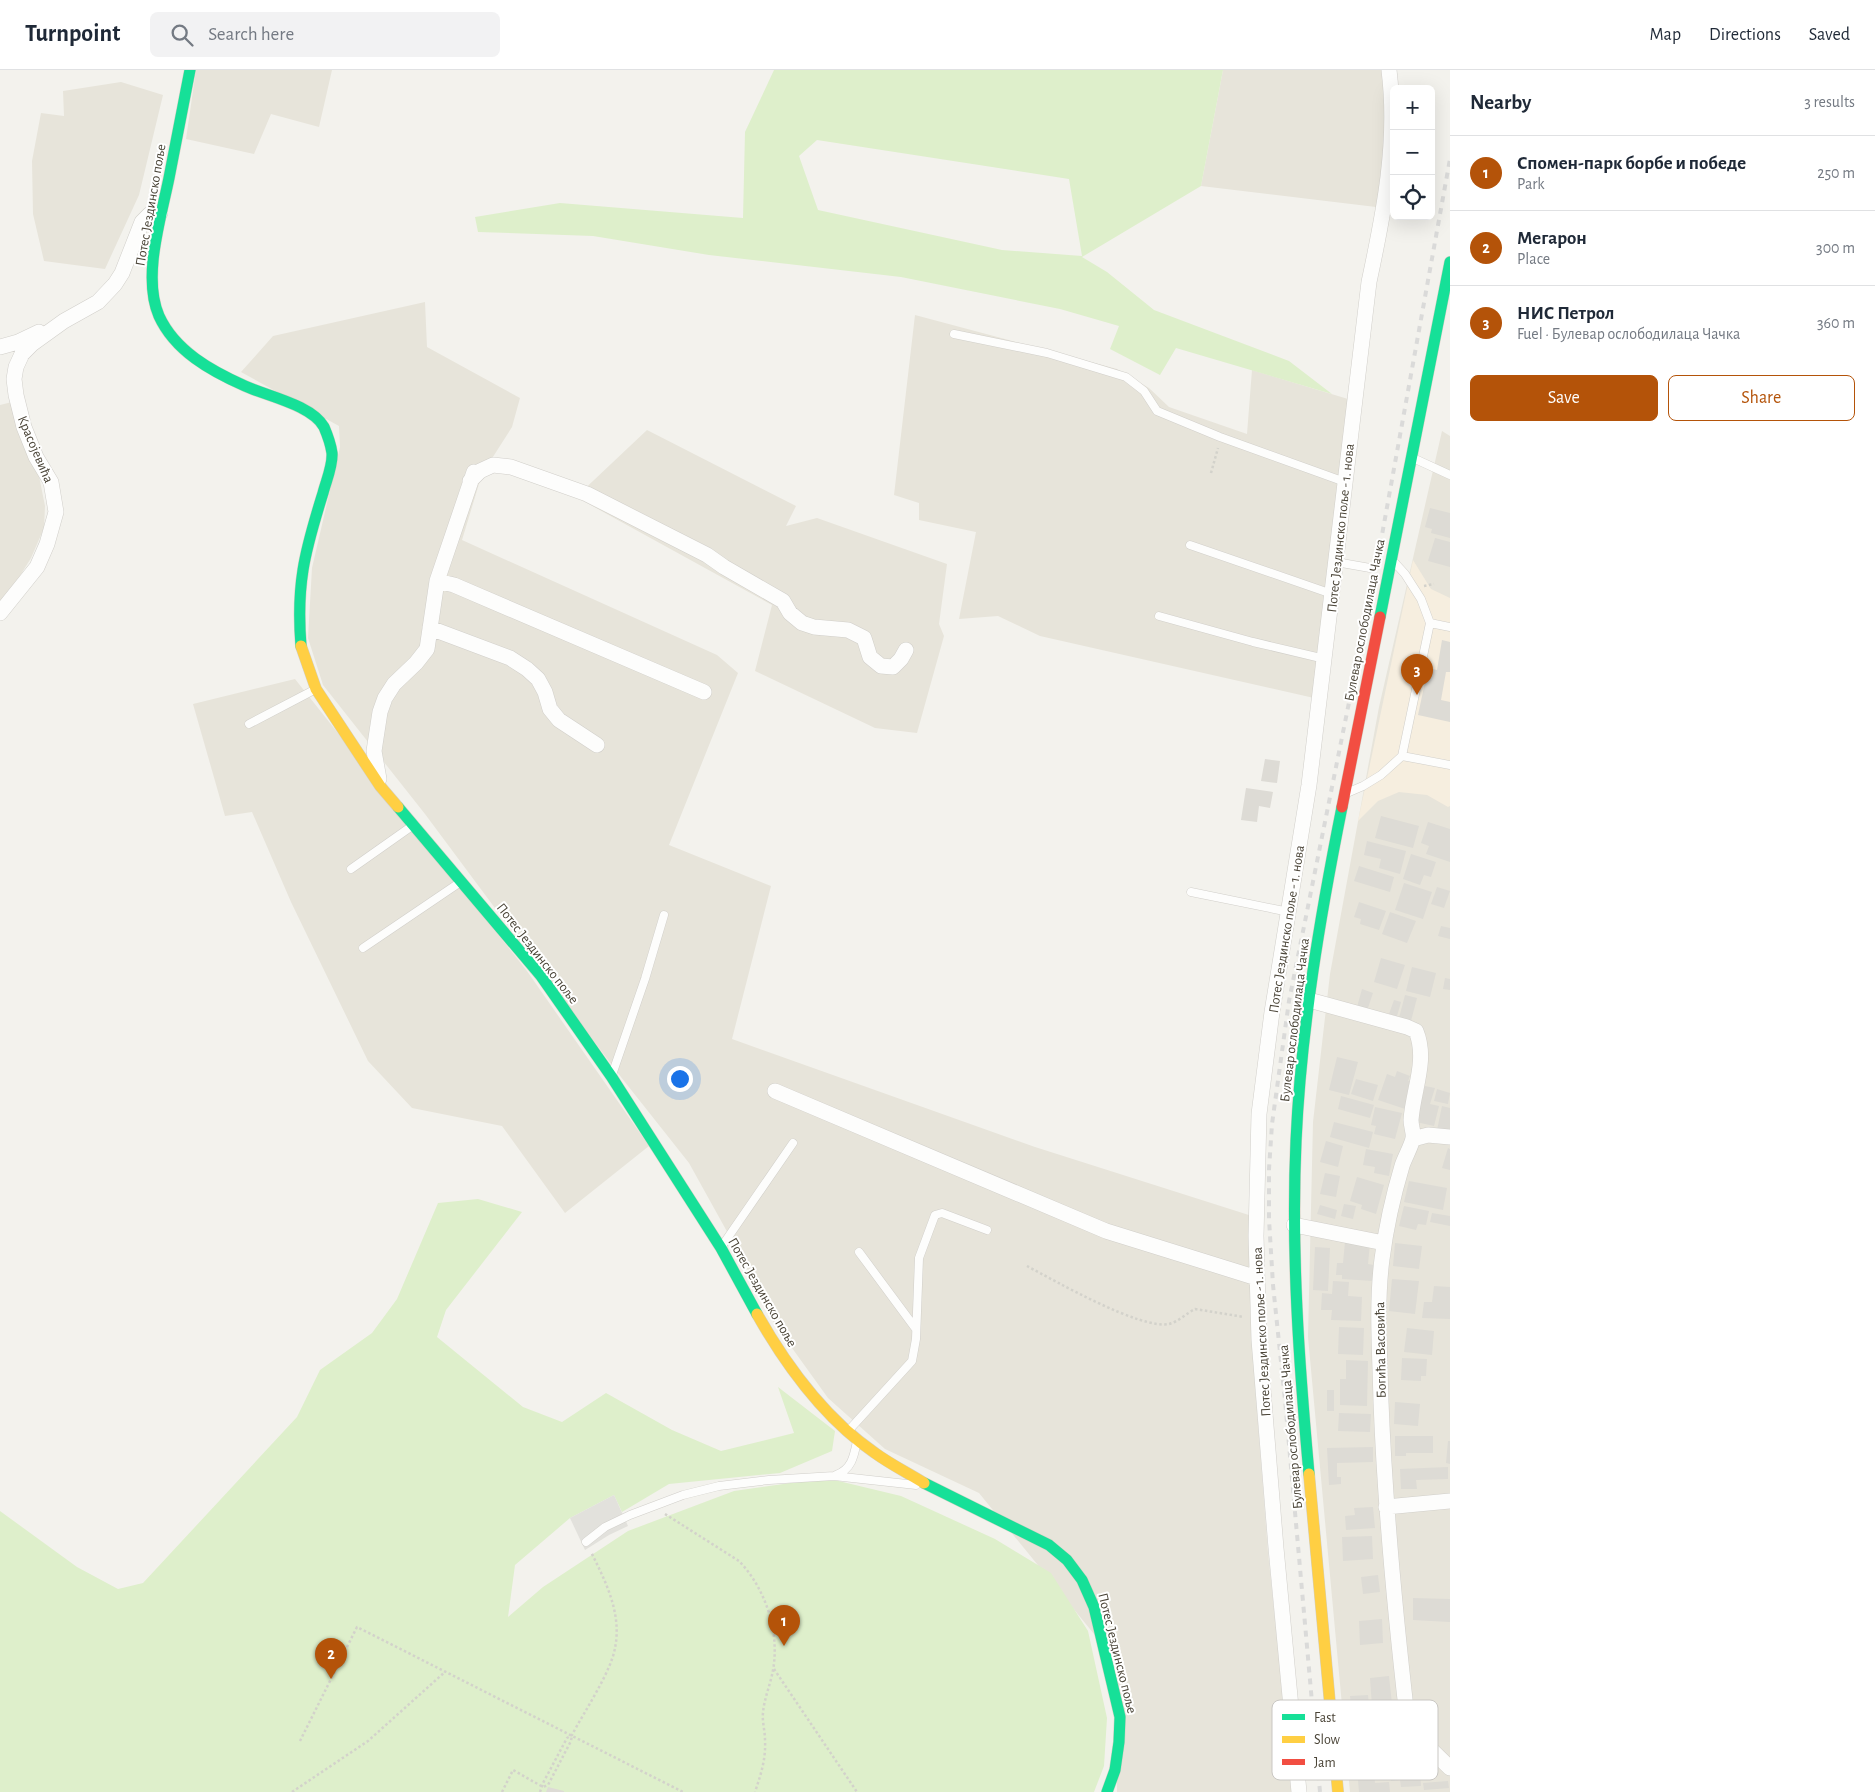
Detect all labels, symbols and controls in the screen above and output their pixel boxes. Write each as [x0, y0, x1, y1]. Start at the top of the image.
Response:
search box [150, 12, 500, 57]
icon: search [168, 21, 196, 49]
text: Turnpoint [25, 22, 120, 46]
text: Search here [208, 25, 294, 44]
text: Map [1650, 26, 1681, 44]
text: Directions [1709, 26, 1781, 44]
text: Saved [1809, 26, 1850, 44]
map controls [1390, 85, 1435, 220]
button: + [1390, 85, 1435, 130]
text: Nearby [1470, 92, 1531, 113]
text: 3 results [1804, 94, 1855, 110]
button: − [1390, 130, 1435, 175]
street label: Потес Јездинско поље [133, 143, 169, 267]
text: Спомен-парк борбе и победе [1517, 154, 1746, 173]
text: 1 [1483, 165, 1489, 181]
text: 250 m [1817, 165, 1855, 181]
button: locate [1390, 175, 1435, 220]
text: Park [1517, 176, 1545, 192]
text: Мегарон [1517, 229, 1587, 248]
text: 2 [1482, 240, 1490, 256]
text: 300 m [1816, 240, 1855, 256]
text: Place [1517, 251, 1550, 267]
text: НИС Петрол [1517, 304, 1614, 323]
text: 3 [1483, 315, 1489, 331]
text: 360 m [1817, 315, 1855, 331]
text: Fuel · Булевар ослободилаца Чачка [1517, 326, 1740, 342]
button: Save [1470, 375, 1658, 421]
button: Share [1668, 375, 1855, 421]
street label: Красојевића [15, 414, 56, 486]
street label: Потес Јездинско поље - 1. нова [1325, 442, 1357, 613]
street label: Булевар ослободилаца Чачка [1342, 537, 1388, 703]
pin: 3 [1401, 654, 1433, 695]
street label: Потес Јездинско поље - 1. нова [1267, 844, 1307, 1014]
street label: Потес Јездинско поље [494, 901, 581, 1007]
street label: Булевар ослободилаца Чачка [1278, 937, 1312, 1103]
your location [667, 1066, 693, 1092]
street label: Потес Јездинско поље [725, 1235, 799, 1350]
street label: Потес Јездинско поље - 1. нова [1251, 1246, 1273, 1417]
street label: Богића Васовића [1373, 1301, 1389, 1399]
street label: Булевар ослободилаца Чачка [1277, 1344, 1305, 1510]
street label: Потес Јездинско поље [1095, 1592, 1139, 1715]
pin: 1 [768, 1605, 800, 1646]
pin: 2 [315, 1638, 347, 1679]
legend [1272, 1700, 1438, 1780]
text: Fast [1314, 1711, 1336, 1725]
text: Slow [1314, 1733, 1341, 1747]
text: Jam [1314, 1756, 1336, 1770]

